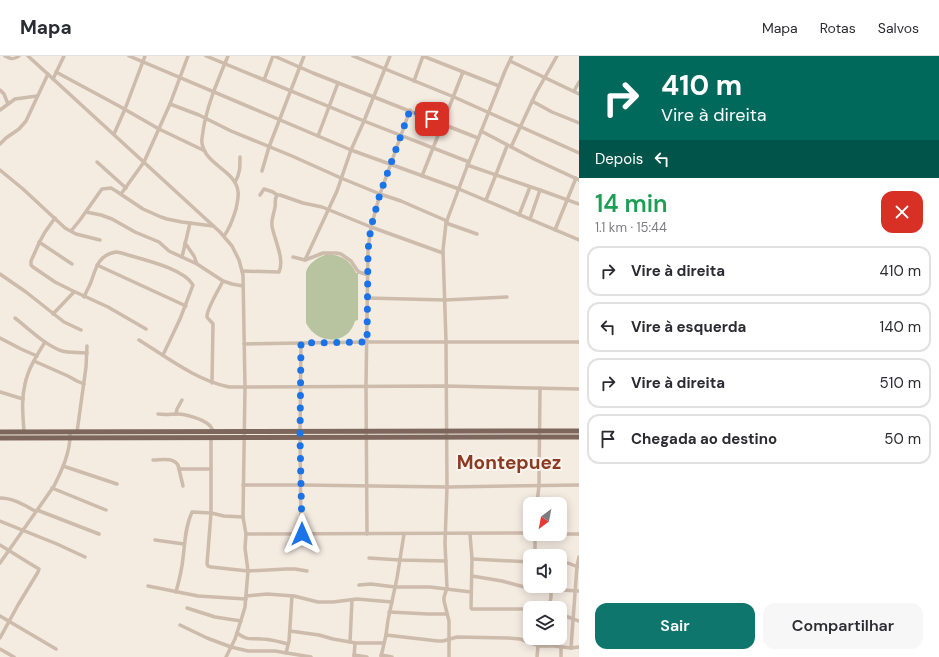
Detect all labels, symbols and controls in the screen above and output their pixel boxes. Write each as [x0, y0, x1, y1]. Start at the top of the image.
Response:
text: Mapa [20, 15, 72, 40]
text: Mapa [762, 19, 798, 37]
text: Rotas [820, 19, 856, 37]
text: Salvos [878, 19, 919, 37]
text: 410 m [661, 67, 742, 104]
icon: right [595, 72, 647, 124]
pin [415, 102, 449, 136]
text: Vire à direita [661, 103, 767, 127]
icon: arrive [421, 108, 443, 130]
icon: left [651, 148, 673, 170]
text: Depois [595, 149, 643, 169]
text: 14 min [595, 188, 668, 219]
button: close [881, 191, 923, 233]
text: 1.1 km · 15:44 [595, 219, 667, 236]
icon: right [597, 260, 619, 282]
text: Vire à direita [631, 261, 725, 281]
text: 410 m [880, 261, 921, 281]
icon: left [597, 316, 619, 338]
text: Vire à esquerda [631, 317, 746, 337]
text: 140 m [880, 317, 921, 337]
icon: right [597, 372, 619, 394]
text: Vire à direita [631, 373, 725, 393]
text: 510 m [880, 373, 921, 393]
icon: arrive [597, 428, 619, 450]
text: Chegada ao destino [631, 429, 777, 449]
text: 50 m [884, 429, 921, 449]
district label: Montepuez [457, 450, 561, 475]
north arrow [523, 497, 567, 541]
map controls [523, 497, 567, 645]
position arrow [281, 513, 323, 555]
button: sound [523, 549, 567, 593]
button: layers [523, 601, 567, 645]
button: Sair [595, 603, 755, 649]
button: Compartilhar [763, 603, 923, 649]

